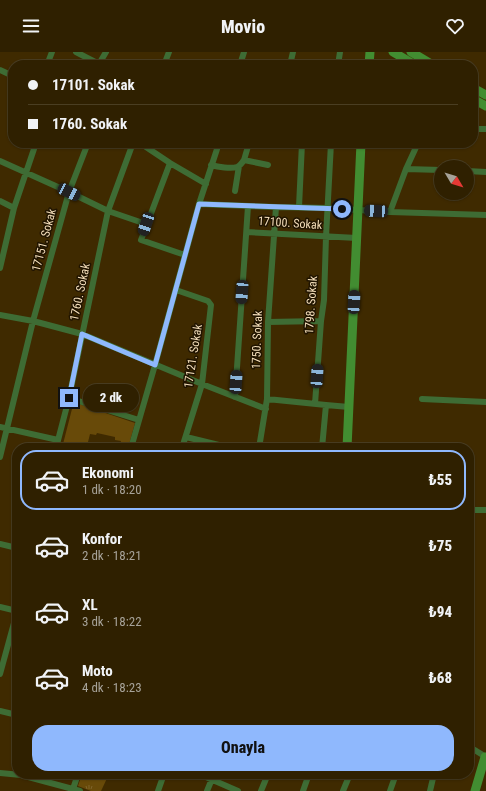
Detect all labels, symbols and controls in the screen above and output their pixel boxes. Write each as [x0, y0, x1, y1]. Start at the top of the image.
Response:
icon: menu [20, 15, 42, 37]
icon: heart [444, 15, 466, 37]
text: Movio [221, 16, 265, 37]
text: 17101. Sokak [52, 76, 135, 94]
text: 1760. Sokak [52, 115, 127, 133]
north arrow [434, 160, 474, 200]
map controls [434, 160, 474, 200]
car [56, 181, 82, 203]
route start [333, 200, 351, 218]
car [364, 204, 388, 218]
street label: 17151. Sokak [29, 207, 59, 273]
car [136, 211, 156, 237]
street label: 17100. Sokak [257, 214, 323, 232]
street label: 1760. Sokak [67, 261, 93, 322]
street label: 1798. Sokak [302, 275, 320, 335]
car [235, 280, 249, 304]
car [347, 290, 361, 314]
street label: 1750. Sokak [249, 310, 265, 369]
street label: 17121. Sokak [181, 323, 205, 389]
car [310, 364, 324, 388]
car [229, 370, 243, 394]
callout: 2 dk [83, 384, 139, 412]
route end [60, 389, 78, 407]
text: 2 dk [100, 390, 122, 405]
icon: car [34, 462, 70, 498]
text: Ekonomi [82, 464, 134, 482]
text: ₺55 [429, 471, 452, 489]
text: 1 dk · 18:20 [82, 482, 142, 497]
icon: car [34, 528, 70, 564]
text: Konfor [82, 530, 122, 548]
text: ₺75 [429, 537, 452, 555]
text: 2 dk · 18:21 [82, 548, 142, 563]
icon: car [34, 594, 70, 630]
text: XL [82, 596, 98, 614]
text: ₺94 [429, 603, 452, 621]
text: 3 dk · 18:22 [82, 614, 142, 629]
icon: car [34, 660, 70, 696]
text: Moto [82, 662, 113, 680]
text: ₺68 [429, 669, 452, 687]
text: 4 dk · 18:23 [82, 680, 142, 695]
button: Onayla [32, 725, 454, 771]

